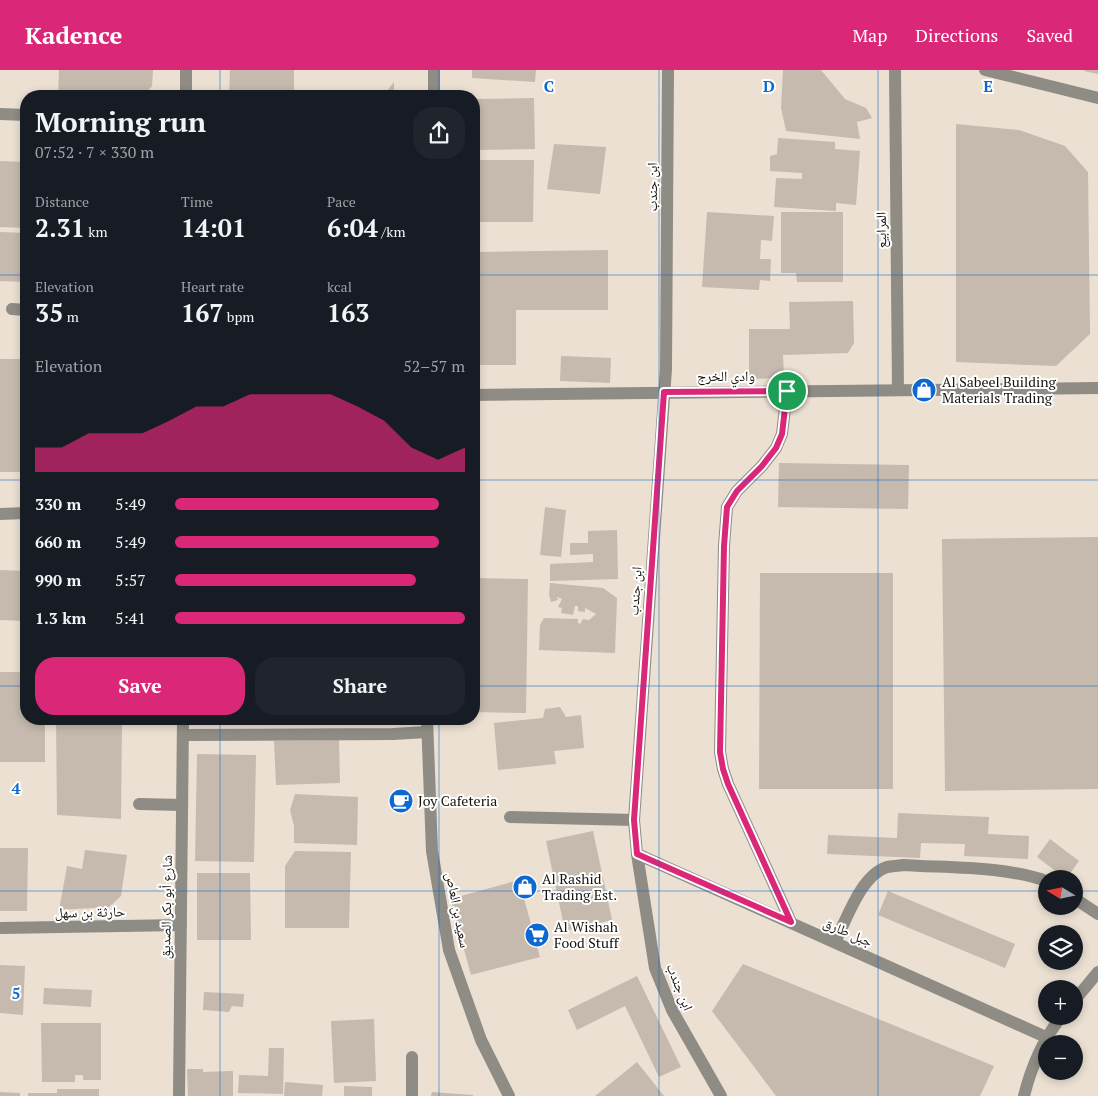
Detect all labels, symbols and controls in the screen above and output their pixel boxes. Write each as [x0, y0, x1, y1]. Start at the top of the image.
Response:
text: Kadence [25, 19, 122, 51]
text: Map [852, 23, 887, 47]
text: Directions [915, 23, 998, 47]
text: Saved [1026, 23, 1073, 47]
text: C [544, 75, 554, 97]
text: D [763, 75, 775, 97]
text: E [983, 75, 993, 97]
text: Morning run [35, 103, 206, 140]
button: share [413, 107, 465, 159]
text: 07:52 · 7 × 330 m [35, 141, 154, 163]
street label: ابن جندب [642, 162, 661, 212]
text: Distance [35, 192, 89, 211]
text: Time [181, 192, 213, 211]
text: Pace [327, 192, 356, 211]
text: 2.31 [35, 211, 85, 244]
text: 14:01 [181, 211, 246, 244]
text: 6:04 [327, 211, 378, 244]
street label: المرابيع [871, 212, 891, 248]
text: km [85, 222, 108, 241]
text: /km [378, 222, 405, 241]
text: Elevation [35, 277, 94, 296]
text: Heart rate [181, 277, 244, 296]
text: kcal [327, 277, 352, 296]
text: 35 [35, 296, 63, 329]
text: 167 [181, 296, 223, 329]
text: 163 [327, 296, 369, 329]
text: m [63, 307, 79, 326]
text: bpm [223, 307, 254, 326]
text: Elevation [35, 355, 102, 377]
text: 52–57 m [403, 355, 465, 377]
street label: وادي الخرج [697, 366, 755, 388]
pin [766, 370, 808, 412]
place label: Al Sabeel Building Materials Trading [942, 372, 1056, 407]
icon: arrive [773, 377, 801, 405]
shop icon: Al Sabeel Building Materials Trading [911, 377, 937, 403]
text: 330 m [35, 493, 81, 515]
text: 5:49 [115, 493, 146, 515]
text: 660 m [35, 531, 81, 553]
text: 5:49 [115, 531, 146, 553]
street label: ابن جندب [623, 566, 646, 616]
text: 990 m [35, 569, 81, 591]
text: 5:57 [115, 569, 146, 591]
text: 1.3 km [35, 607, 86, 629]
text: 5:41 [115, 607, 146, 629]
button: Save [35, 657, 245, 715]
button: Share [255, 657, 465, 715]
text: 4 [11, 777, 21, 799]
cafe icon: Joy Cafeteria [388, 788, 414, 814]
place label: Joy Cafeteria [418, 791, 497, 810]
street label: شارع أبو بكر الصديق [155, 855, 177, 959]
place label: Al Rashid Trading Est. [542, 869, 617, 904]
north arrow [1038, 870, 1082, 915]
map controls [1038, 870, 1083, 1080]
street label: سعيد بن العاص [442, 871, 475, 949]
shop icon: Al Rashid Trading Est. [512, 874, 538, 900]
street label: حارثة بن سهل [55, 901, 126, 922]
street label: جبل طارق [821, 912, 876, 951]
place label: Al Wishah Food Stuff [554, 917, 620, 952]
supermarket icon: Al Wishah Food Stuff [524, 922, 550, 948]
button: layers [1038, 925, 1083, 970]
street label: ابن جندب [662, 960, 698, 1013]
button: + [1038, 980, 1083, 1025]
text: 5 [11, 982, 21, 1004]
button: − [1038, 1035, 1083, 1080]

